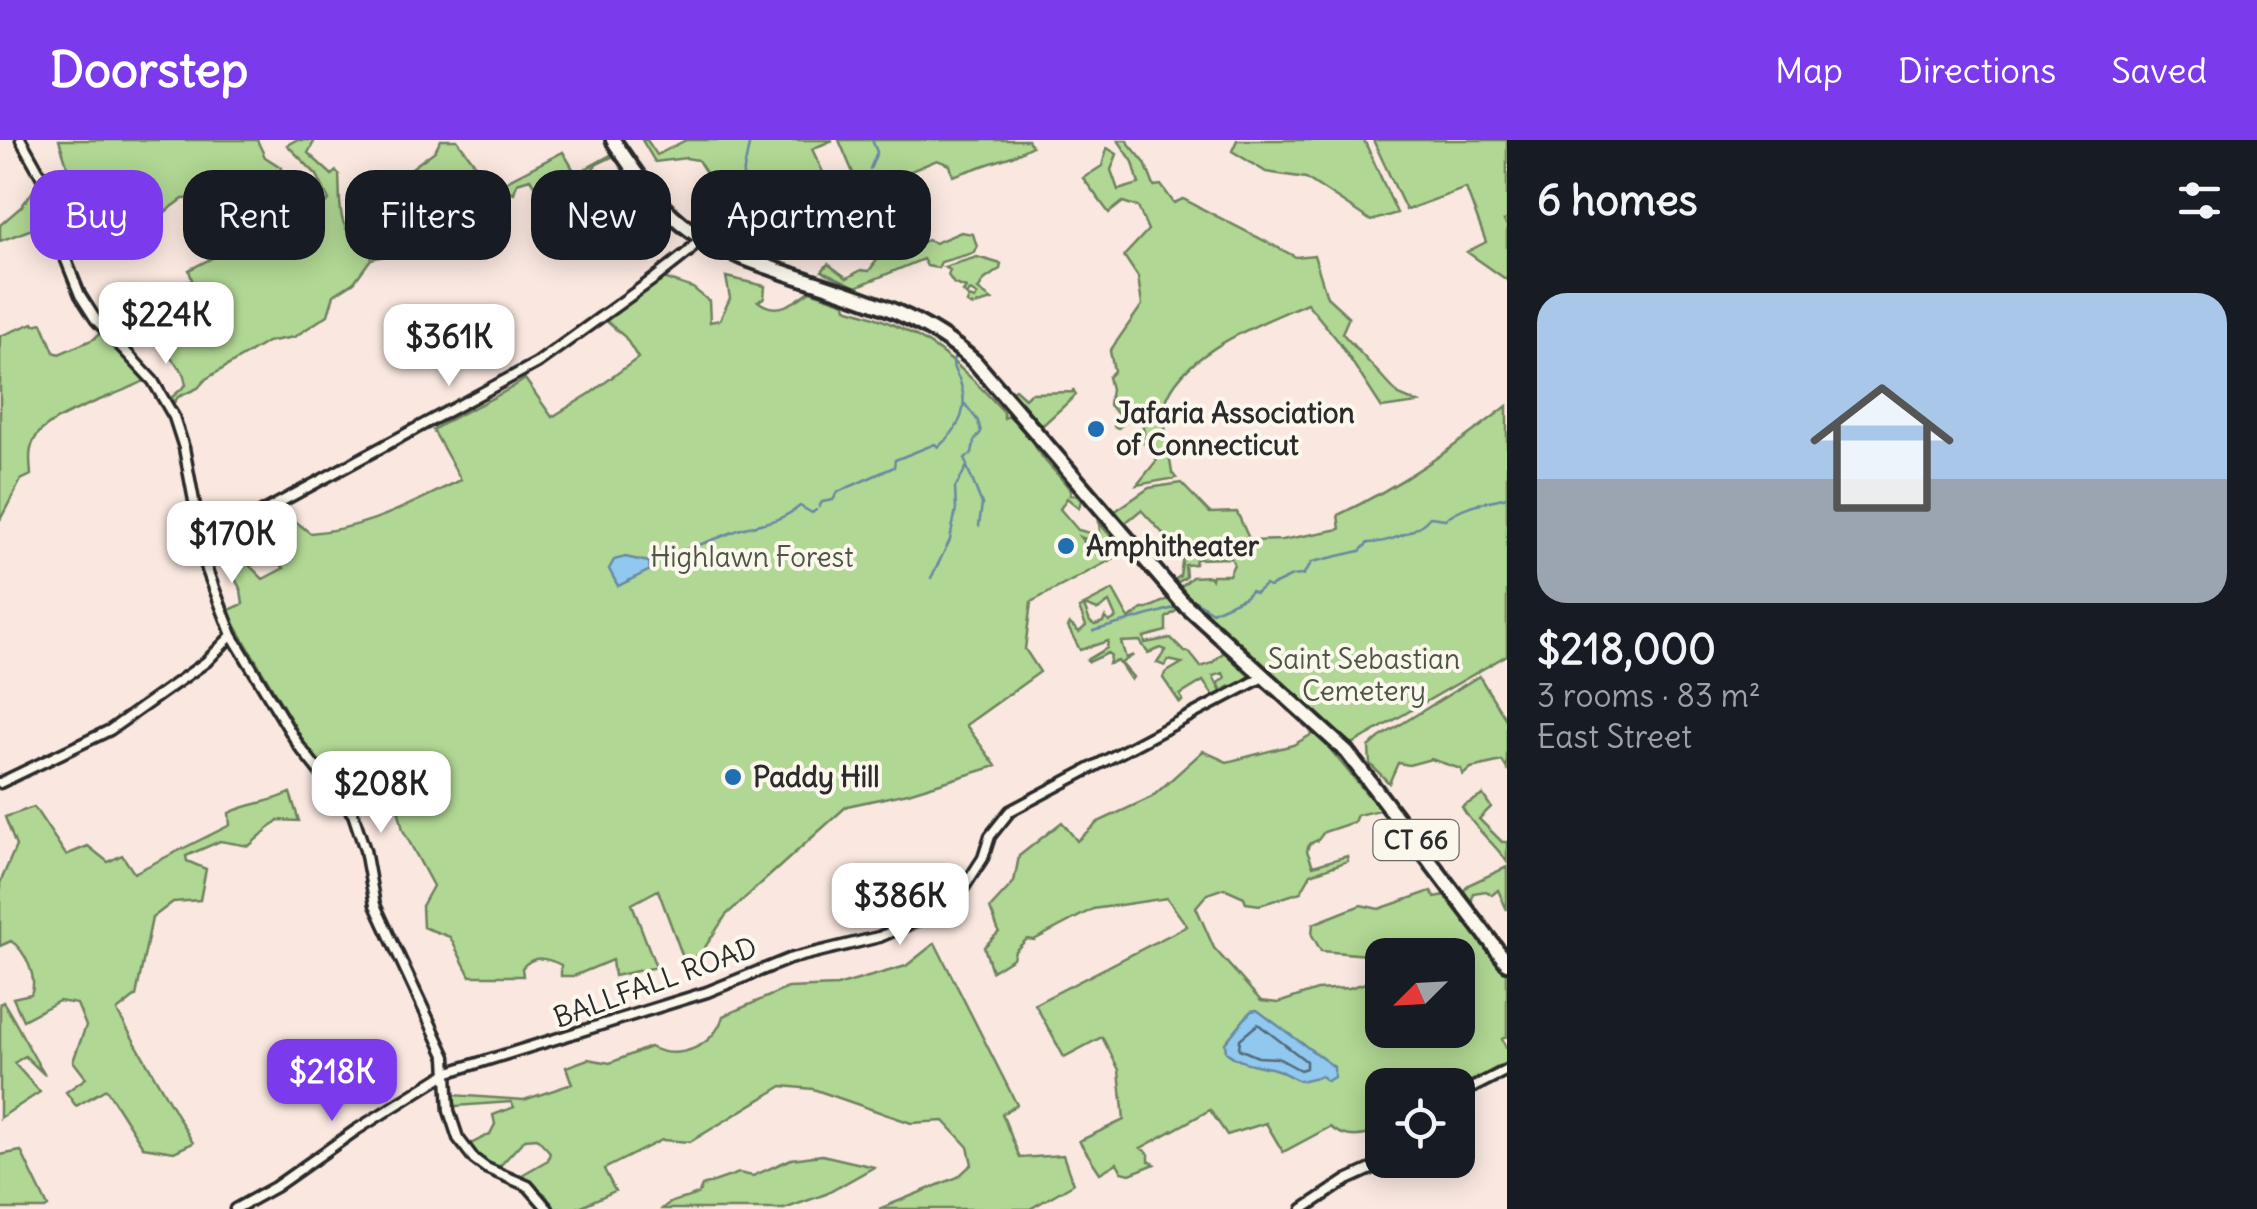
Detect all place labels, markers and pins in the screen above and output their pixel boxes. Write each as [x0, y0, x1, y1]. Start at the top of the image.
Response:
pin: $224K [96, 282, 236, 367]
pin: $361K [379, 304, 519, 389]
place label: Jafaria Association of Connecticut [1116, 395, 1355, 463]
marker: Jafaria Association of Connecticut [1085, 418, 1107, 440]
pin: $170K [162, 501, 302, 586]
place label: Amphitheater [1086, 528, 1260, 564]
marker: Amphitheater [1055, 535, 1077, 557]
pin: $208K [311, 751, 451, 836]
place label: Paddy Hill [753, 759, 879, 795]
marker: Paddy Hill [722, 766, 744, 788]
pin: $386K [830, 863, 970, 948]
pin: $218K [262, 1039, 402, 1124]

